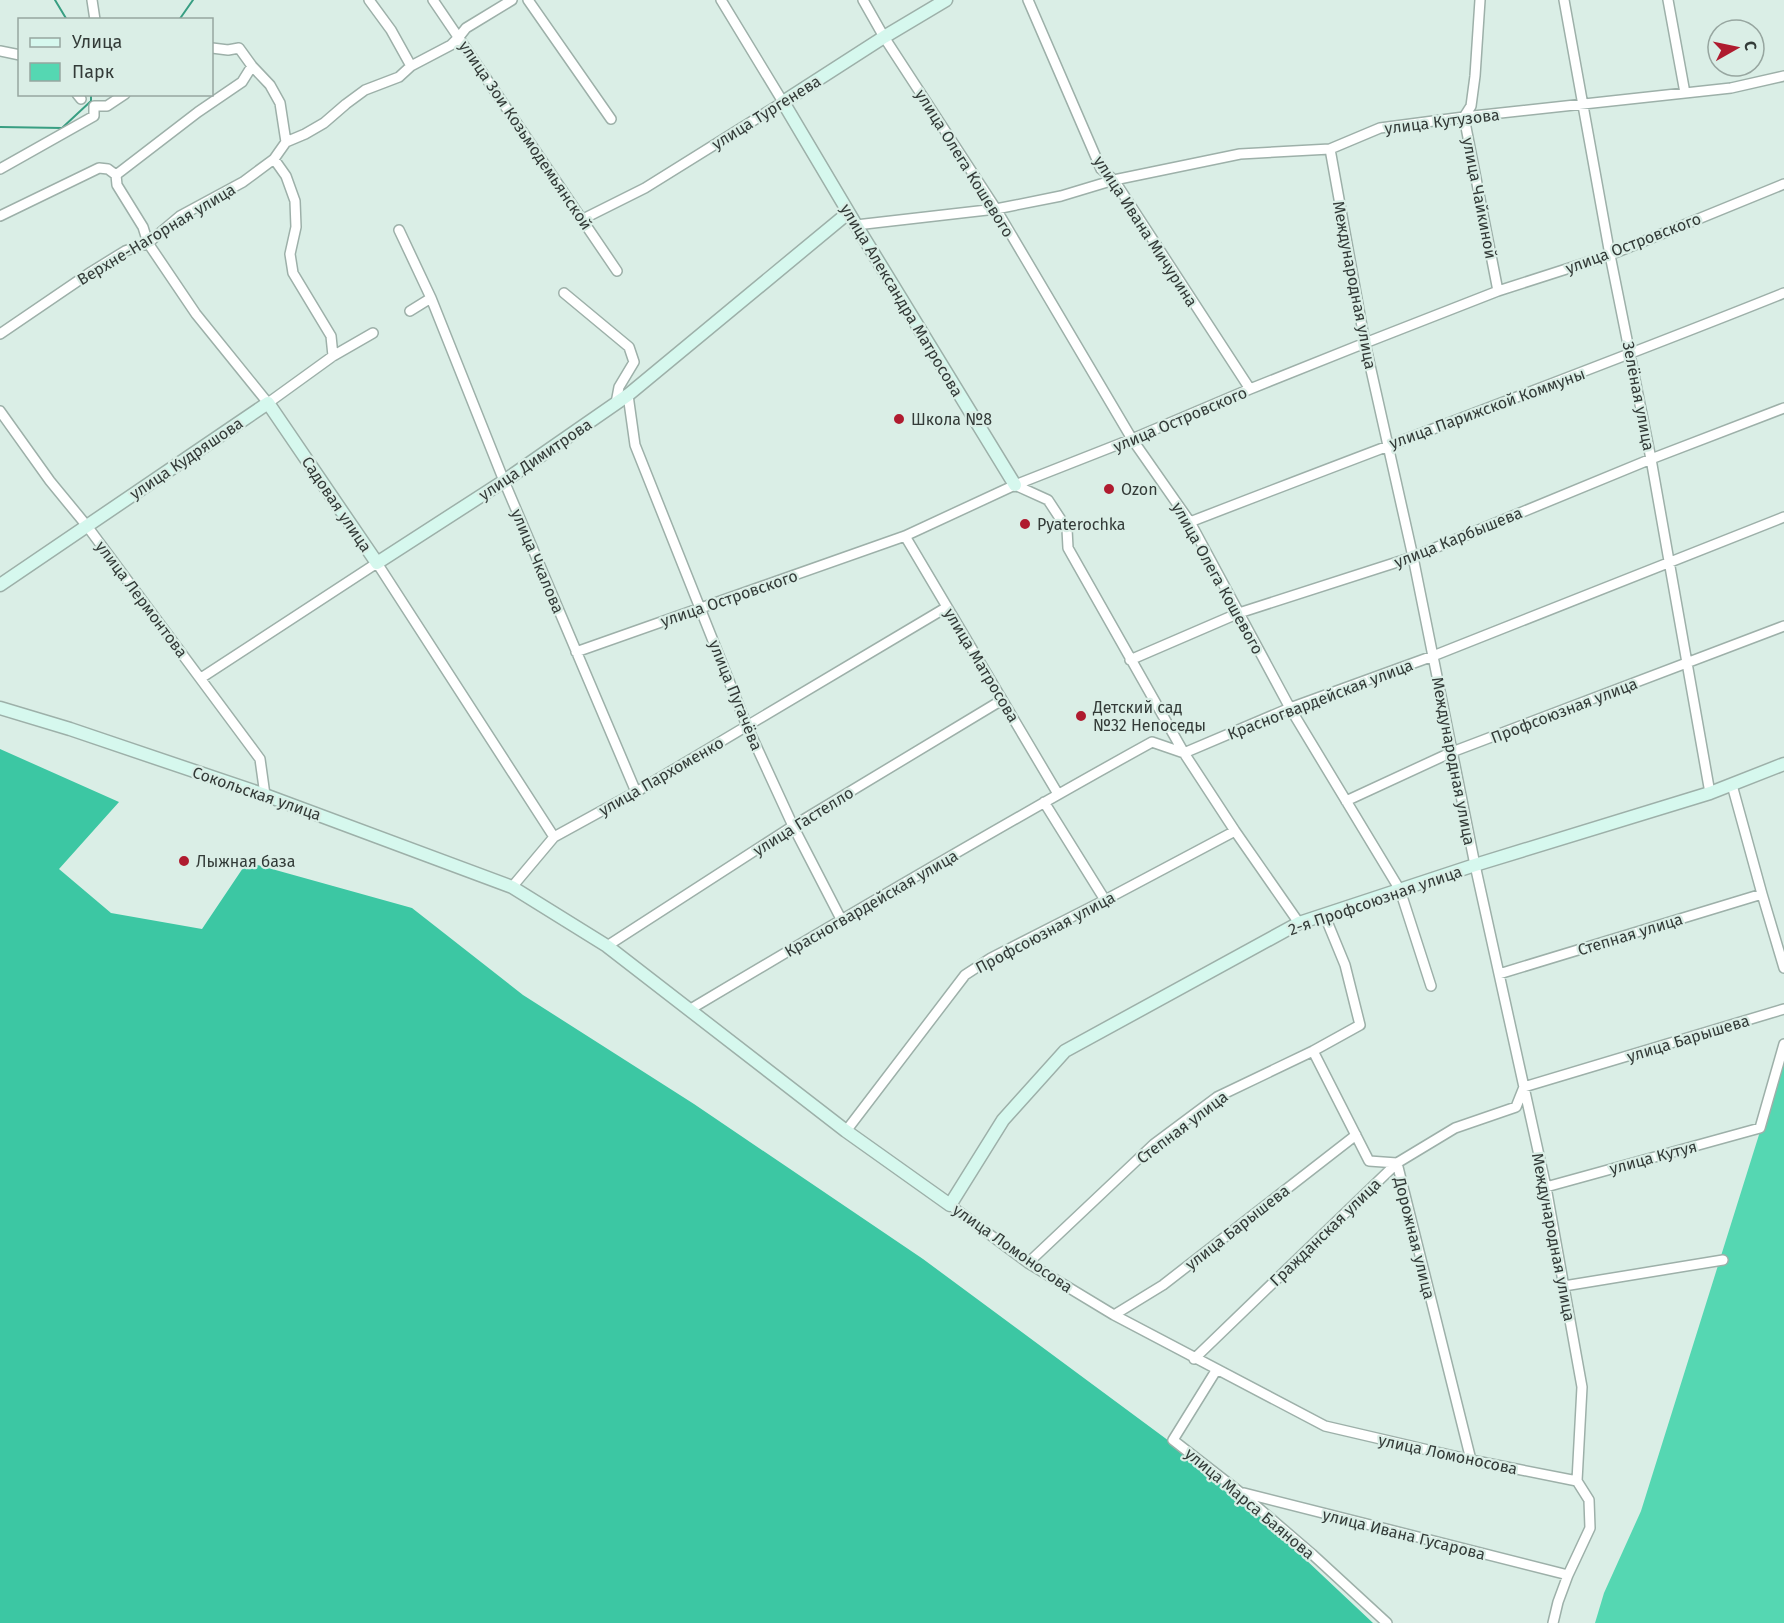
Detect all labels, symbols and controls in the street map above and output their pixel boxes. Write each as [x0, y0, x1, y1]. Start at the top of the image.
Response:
legend [18, 18, 213, 96]
north arrow [1706, 18, 1766, 78]
text: Улица [72, 31, 122, 53]
street label: улица Зои Козьмодемьянской [455, 37, 596, 234]
text: С [1740, 40, 1761, 53]
text: Парк [72, 61, 115, 83]
street label: улица Тургенева [708, 71, 824, 154]
street label: улица Олега Кошевого [911, 86, 1018, 241]
street label: улица Кутузова [1383, 105, 1501, 138]
street label: улица Чайкиной [1458, 136, 1501, 260]
street label: улица Ивана Мичурина [1090, 152, 1201, 310]
street label: Верхне-Нагорная улица [74, 180, 239, 289]
street label: Международная улица [1329, 199, 1380, 371]
street label: улица Александра Матросова [836, 200, 967, 400]
street label: улица Островского [1563, 209, 1704, 278]
street label: Зелёная улица [1619, 340, 1658, 452]
street label: улица Парижской Коммуны [1387, 364, 1588, 453]
street label: улица Островского [1110, 383, 1250, 456]
place label: Школа №8 [911, 410, 992, 429]
marker: Школа №8 [892, 412, 906, 426]
street label: улица Кудряшова [126, 413, 247, 503]
street label: улица Димитрова [475, 415, 595, 504]
street label: Садовая улица [298, 453, 375, 556]
place label: Ozon [1121, 480, 1158, 499]
marker: Ozon [1102, 482, 1116, 496]
street label: улица Олега Кошевого [1168, 499, 1267, 658]
street label: улица Карбышева [1391, 503, 1525, 572]
street label: улица Чкалова [507, 506, 568, 616]
place label: Pyaterochka [1037, 515, 1126, 534]
marker: Pyaterochka [1018, 517, 1032, 531]
street label: улица Лермонтова [92, 537, 192, 661]
street label: улица Островского [658, 566, 800, 631]
street label: улица Матросова [940, 605, 1023, 726]
street label: улица Пугачёва [705, 637, 766, 753]
street label: Красногвардейская улица [1225, 655, 1416, 744]
street label: Профсоюзная улица [1488, 674, 1640, 747]
street label: Международная улица [1428, 675, 1479, 847]
place label: Детский сад №32 Непоседы [1092, 698, 1206, 735]
marker: Детский сад №32 Непоседы [1074, 709, 1088, 723]
street label: улица Пархоменко [595, 733, 727, 820]
street label: Сокольская улица [190, 763, 324, 824]
street label: улица Гастелло [750, 783, 857, 860]
street label: Красногвардейская улица [781, 846, 961, 961]
place label: Лыжная база [196, 852, 295, 871]
marker: Лыжная база [177, 854, 191, 868]
street label: 2-я Профсоюзная улица [1286, 862, 1465, 939]
street label: Профсоюзная улица [972, 888, 1118, 977]
street label: Степная улица [1575, 909, 1685, 959]
street label: улица Барышева [1625, 1011, 1752, 1066]
street label: Степная улица [1133, 1087, 1232, 1168]
street label: улица Кутуя [1607, 1137, 1699, 1178]
street label: Международная улица [1528, 1151, 1579, 1323]
street label: Дорожная улица [1390, 1174, 1439, 1301]
street label: Гражданская улица [1266, 1175, 1385, 1290]
street label: улица Барышева [1181, 1181, 1293, 1274]
street label: улица Ломоносова [949, 1200, 1076, 1297]
street label: улица Ломоносова [1377, 1430, 1519, 1479]
street label: улица Марса Баянова [1181, 1444, 1318, 1563]
street label: улица Ивана Гусарова [1321, 1505, 1487, 1564]

